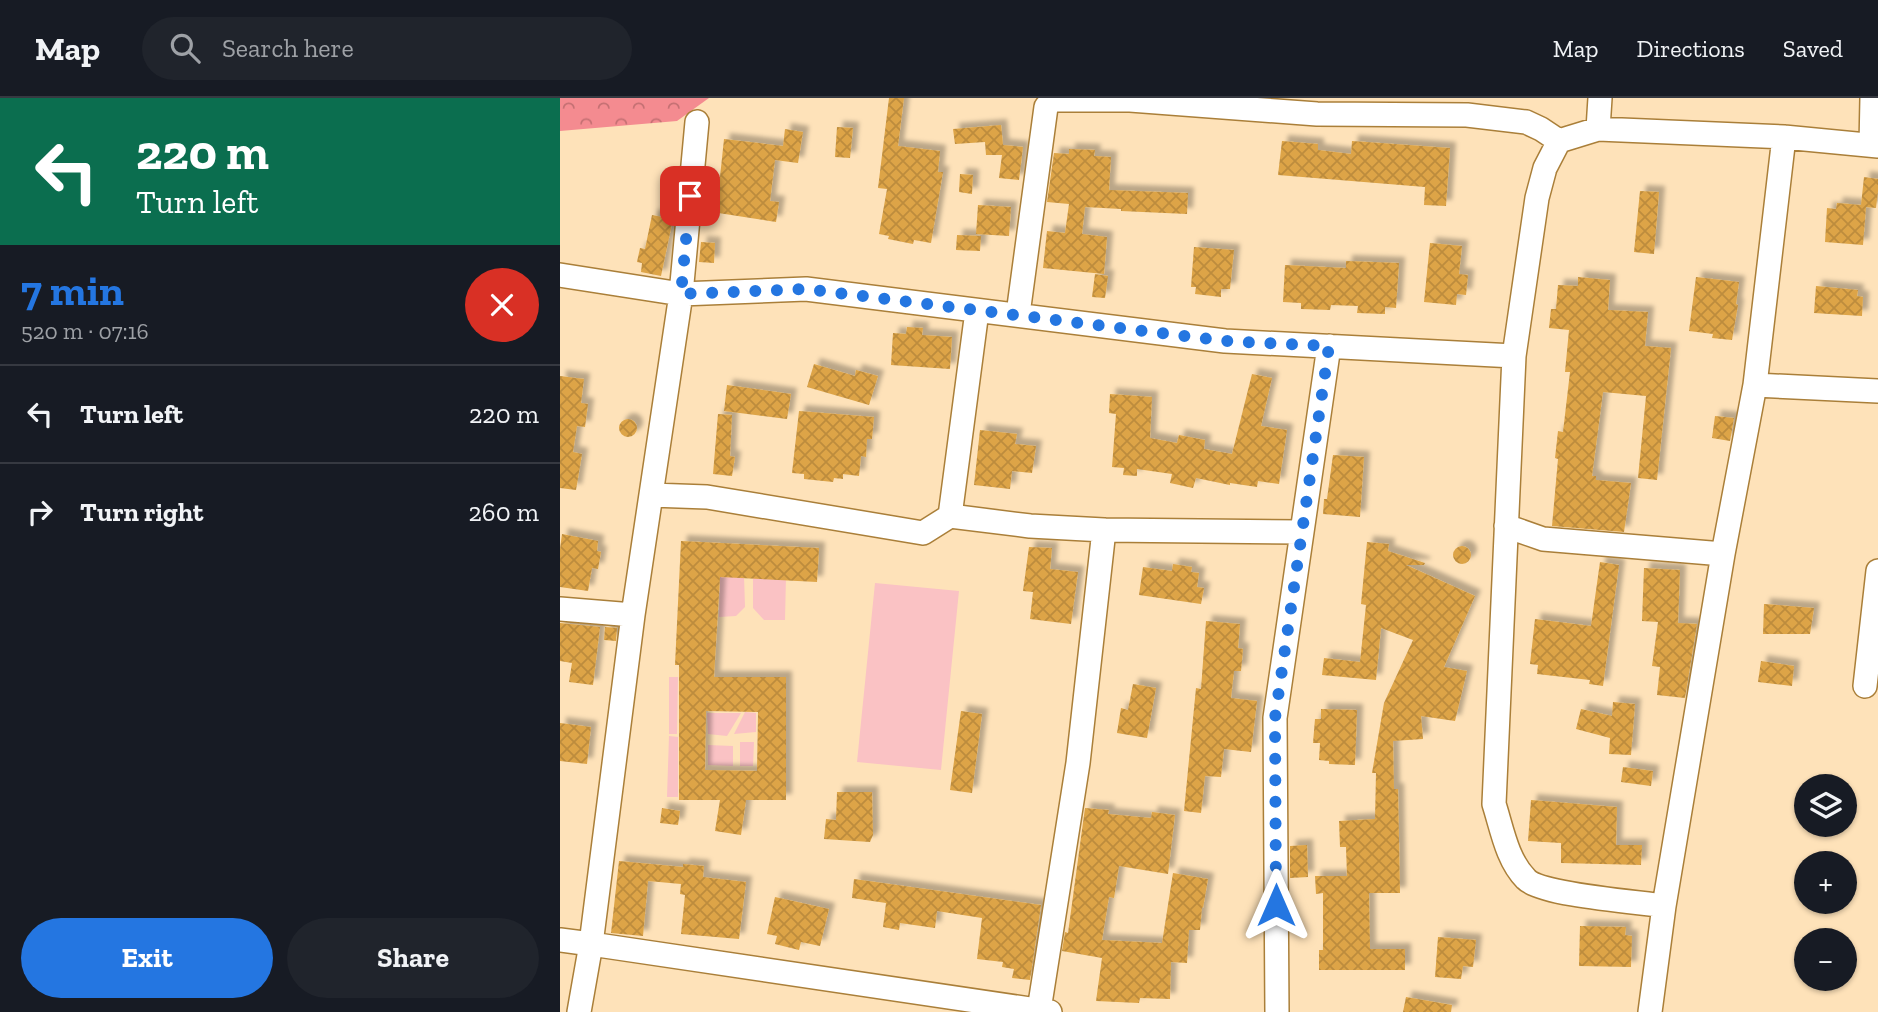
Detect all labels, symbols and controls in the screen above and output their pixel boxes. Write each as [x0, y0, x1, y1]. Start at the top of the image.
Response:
search box [142, 17, 632, 80]
text: Map [35, 29, 100, 68]
icon: search [166, 29, 204, 67]
text: Search here [222, 32, 354, 64]
text: Map [1553, 34, 1599, 63]
text: Directions [1637, 34, 1745, 63]
text: Saved [1783, 34, 1843, 63]
text: 220 m [136, 123, 269, 182]
icon: left [21, 126, 112, 217]
pin [660, 166, 720, 226]
icon: arrive [671, 177, 709, 215]
text: Turn left [136, 183, 258, 221]
text: 7 min [21, 265, 124, 316]
button: close [465, 268, 539, 342]
text: 520 m · 07:16 [21, 317, 149, 345]
icon: left [21, 395, 59, 433]
text: Turn left [80, 398, 183, 430]
text: 220 m [469, 398, 539, 430]
icon: right [21, 493, 59, 531]
text: Turn right [80, 496, 203, 528]
text: 260 m [468, 496, 539, 528]
map controls [1794, 774, 1857, 991]
button: layers [1794, 774, 1857, 837]
button: + [1794, 851, 1857, 914]
position arrow [1239, 868, 1313, 942]
button: Exit [21, 918, 273, 998]
button: Share [287, 918, 539, 998]
button: − [1794, 928, 1857, 991]

